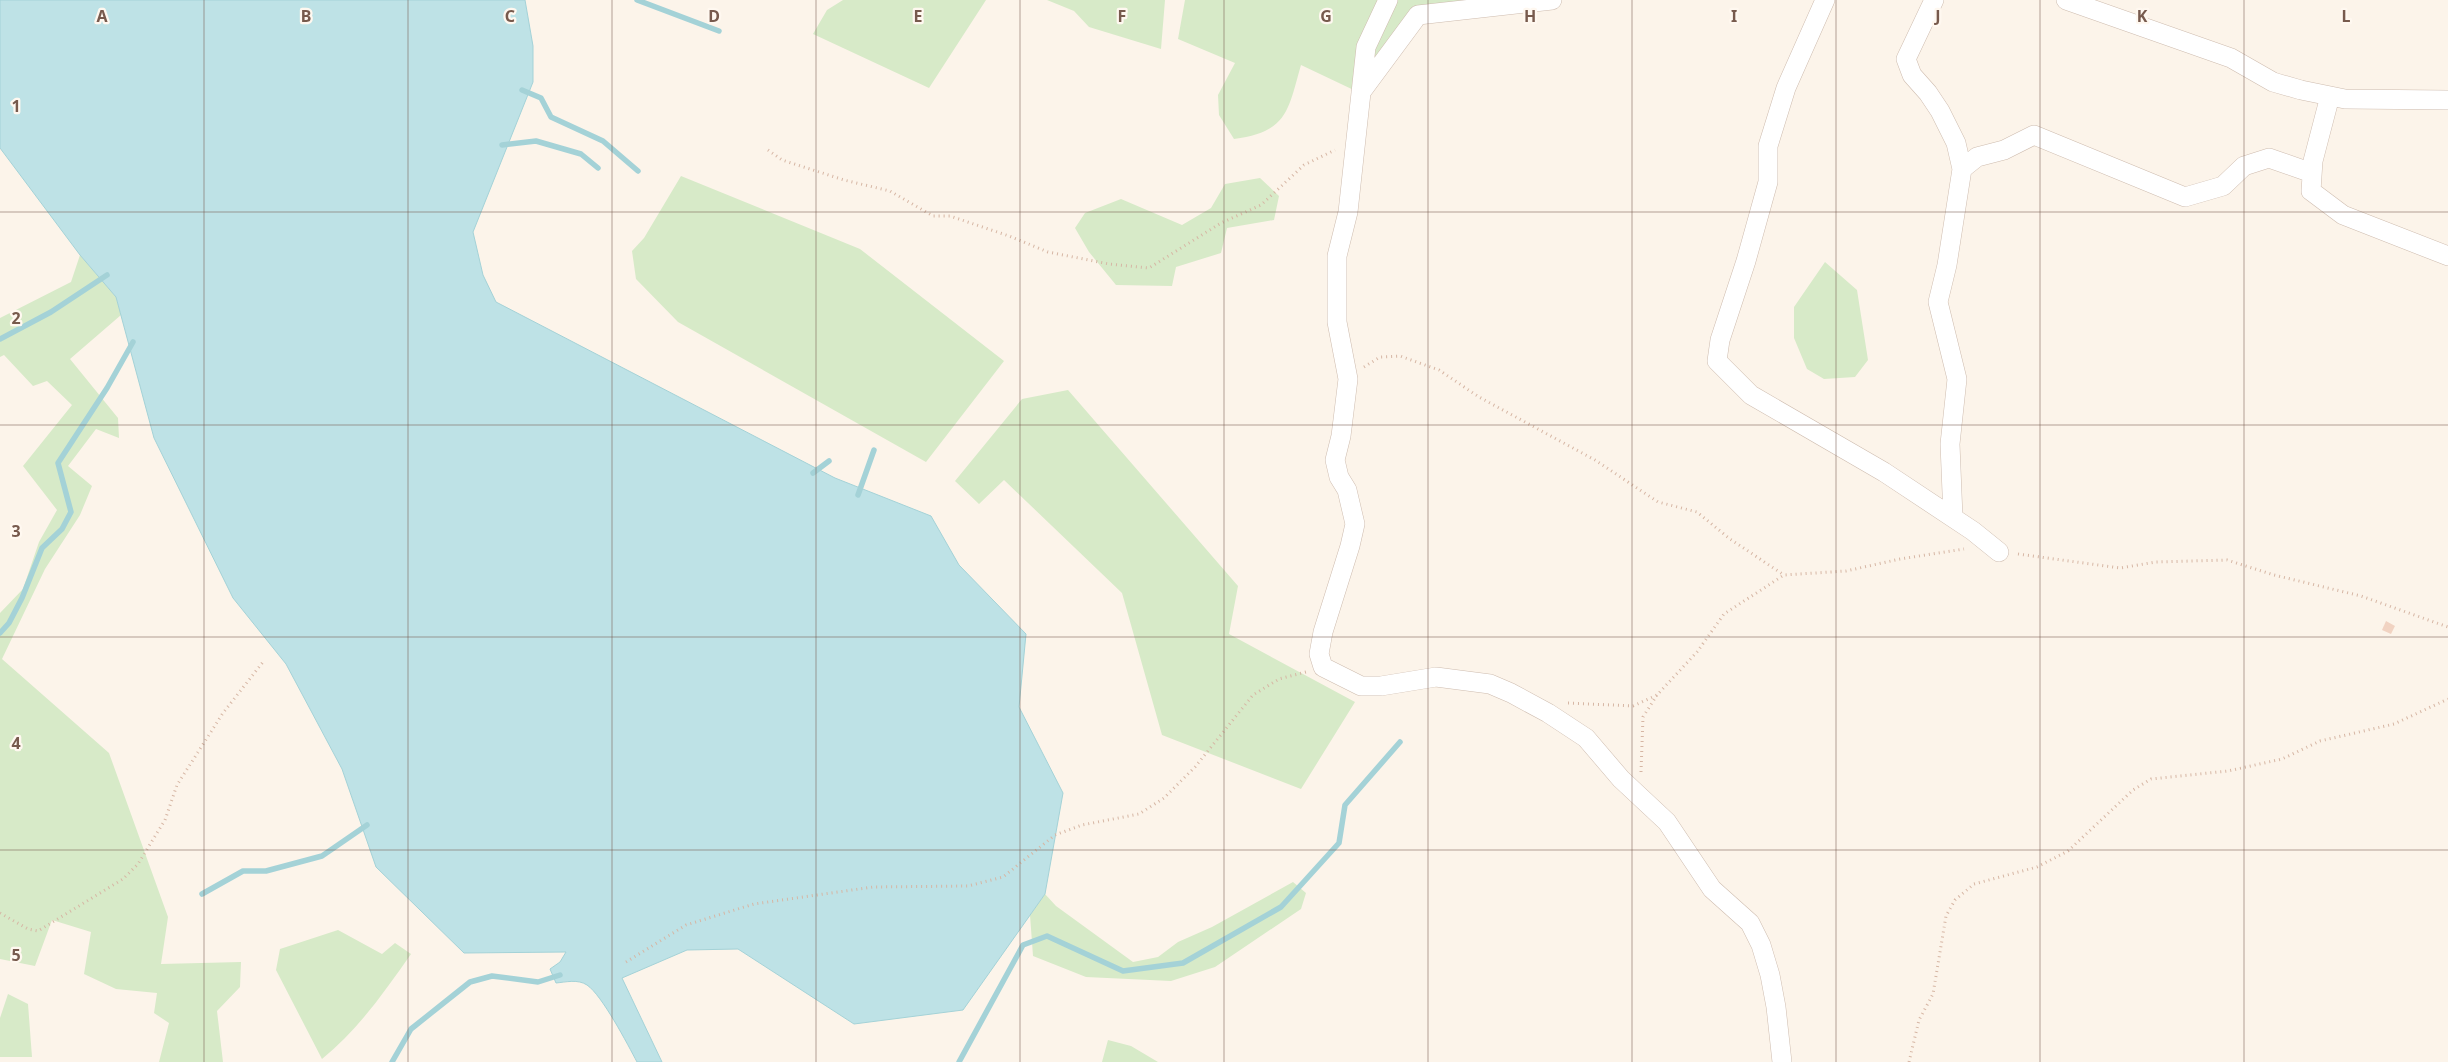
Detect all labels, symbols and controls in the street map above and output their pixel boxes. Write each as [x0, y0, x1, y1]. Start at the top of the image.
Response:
text: A [96, 5, 108, 27]
text: B [301, 5, 311, 27]
text: C [505, 5, 515, 27]
text: D [708, 5, 720, 27]
text: E [914, 5, 923, 27]
text: F [1118, 5, 1126, 27]
text: G [1320, 5, 1332, 27]
text: H [1524, 5, 1536, 27]
text: I [1731, 5, 1737, 27]
text: J [1933, 5, 1941, 27]
text: K [2137, 5, 2148, 27]
text: L [2342, 5, 2351, 27]
text: 1 [11, 95, 21, 117]
text: 2 [11, 307, 21, 329]
text: 3 [11, 520, 21, 542]
text: 4 [11, 732, 21, 754]
text: 5 [11, 944, 21, 966]

